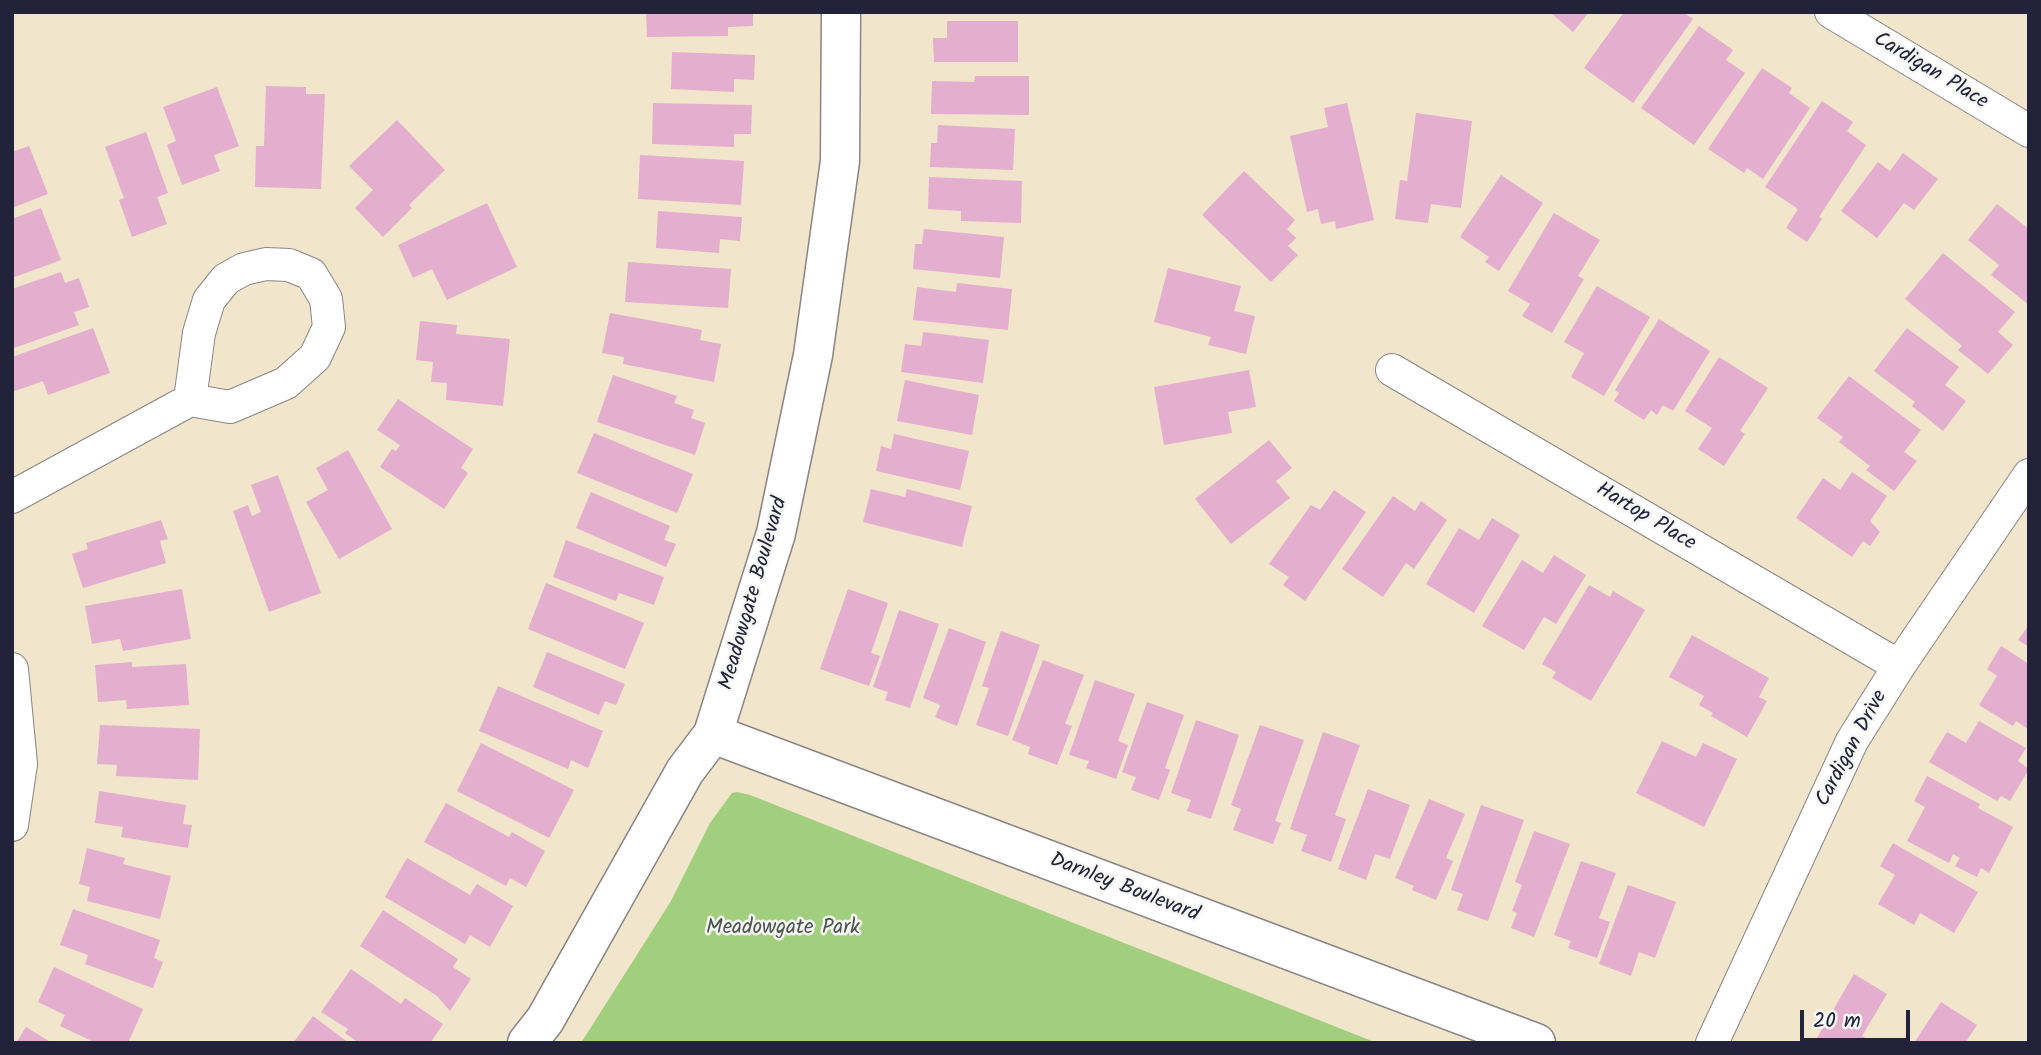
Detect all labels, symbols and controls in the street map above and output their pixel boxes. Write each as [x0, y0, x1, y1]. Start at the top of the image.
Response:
street label: Cardigan Place [1868, 28, 1992, 116]
street label: Hartop Place [1590, 478, 1700, 558]
street label: Meadowgate Boulevard [715, 495, 795, 693]
street label: Cardigan Drive [1812, 687, 1894, 811]
street label: Darnley Boulevard [1046, 849, 1202, 929]
park label: Meadowgate Park [706, 916, 860, 942]
scale bar [1803, 996, 1913, 1040]
text: 20 m [1813, 1005, 1861, 1038]

